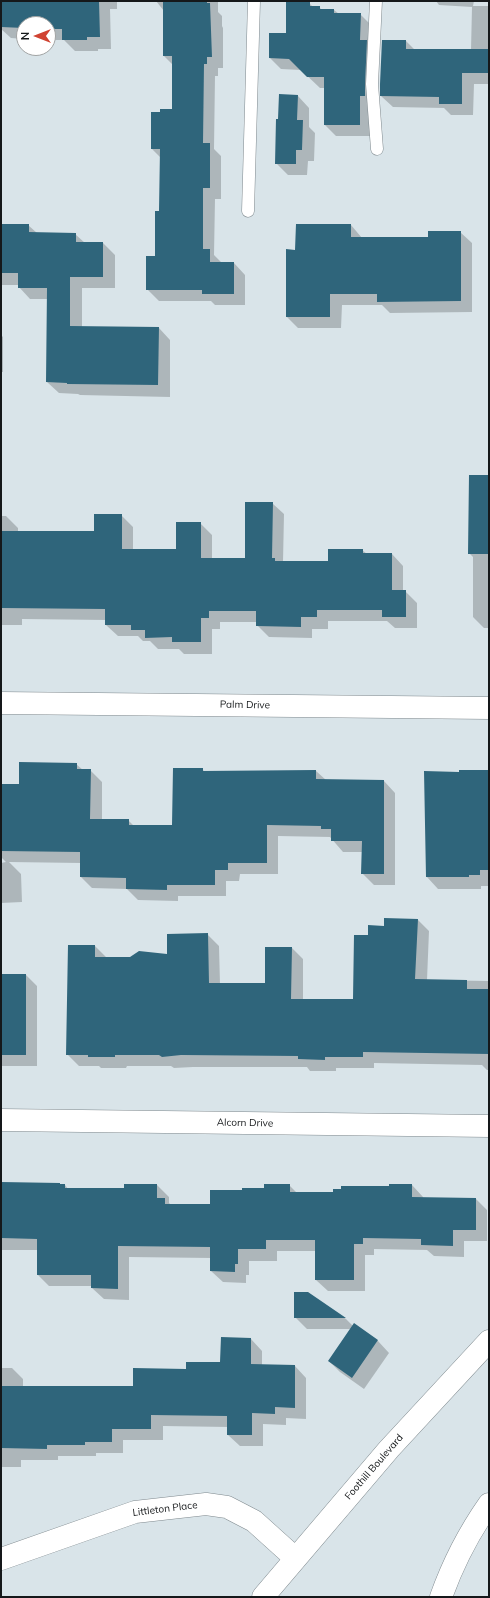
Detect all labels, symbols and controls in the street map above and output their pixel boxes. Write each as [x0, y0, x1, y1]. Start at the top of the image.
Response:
north arrow [16, 16, 56, 56]
text: N [18, 32, 32, 40]
street label: Palm Drive [220, 699, 270, 711]
street label: Alcorn Drive [217, 1117, 273, 1129]
street label: Foothill Boulevard [342, 1432, 406, 1502]
street label: Littleton Place [132, 1499, 198, 1519]

